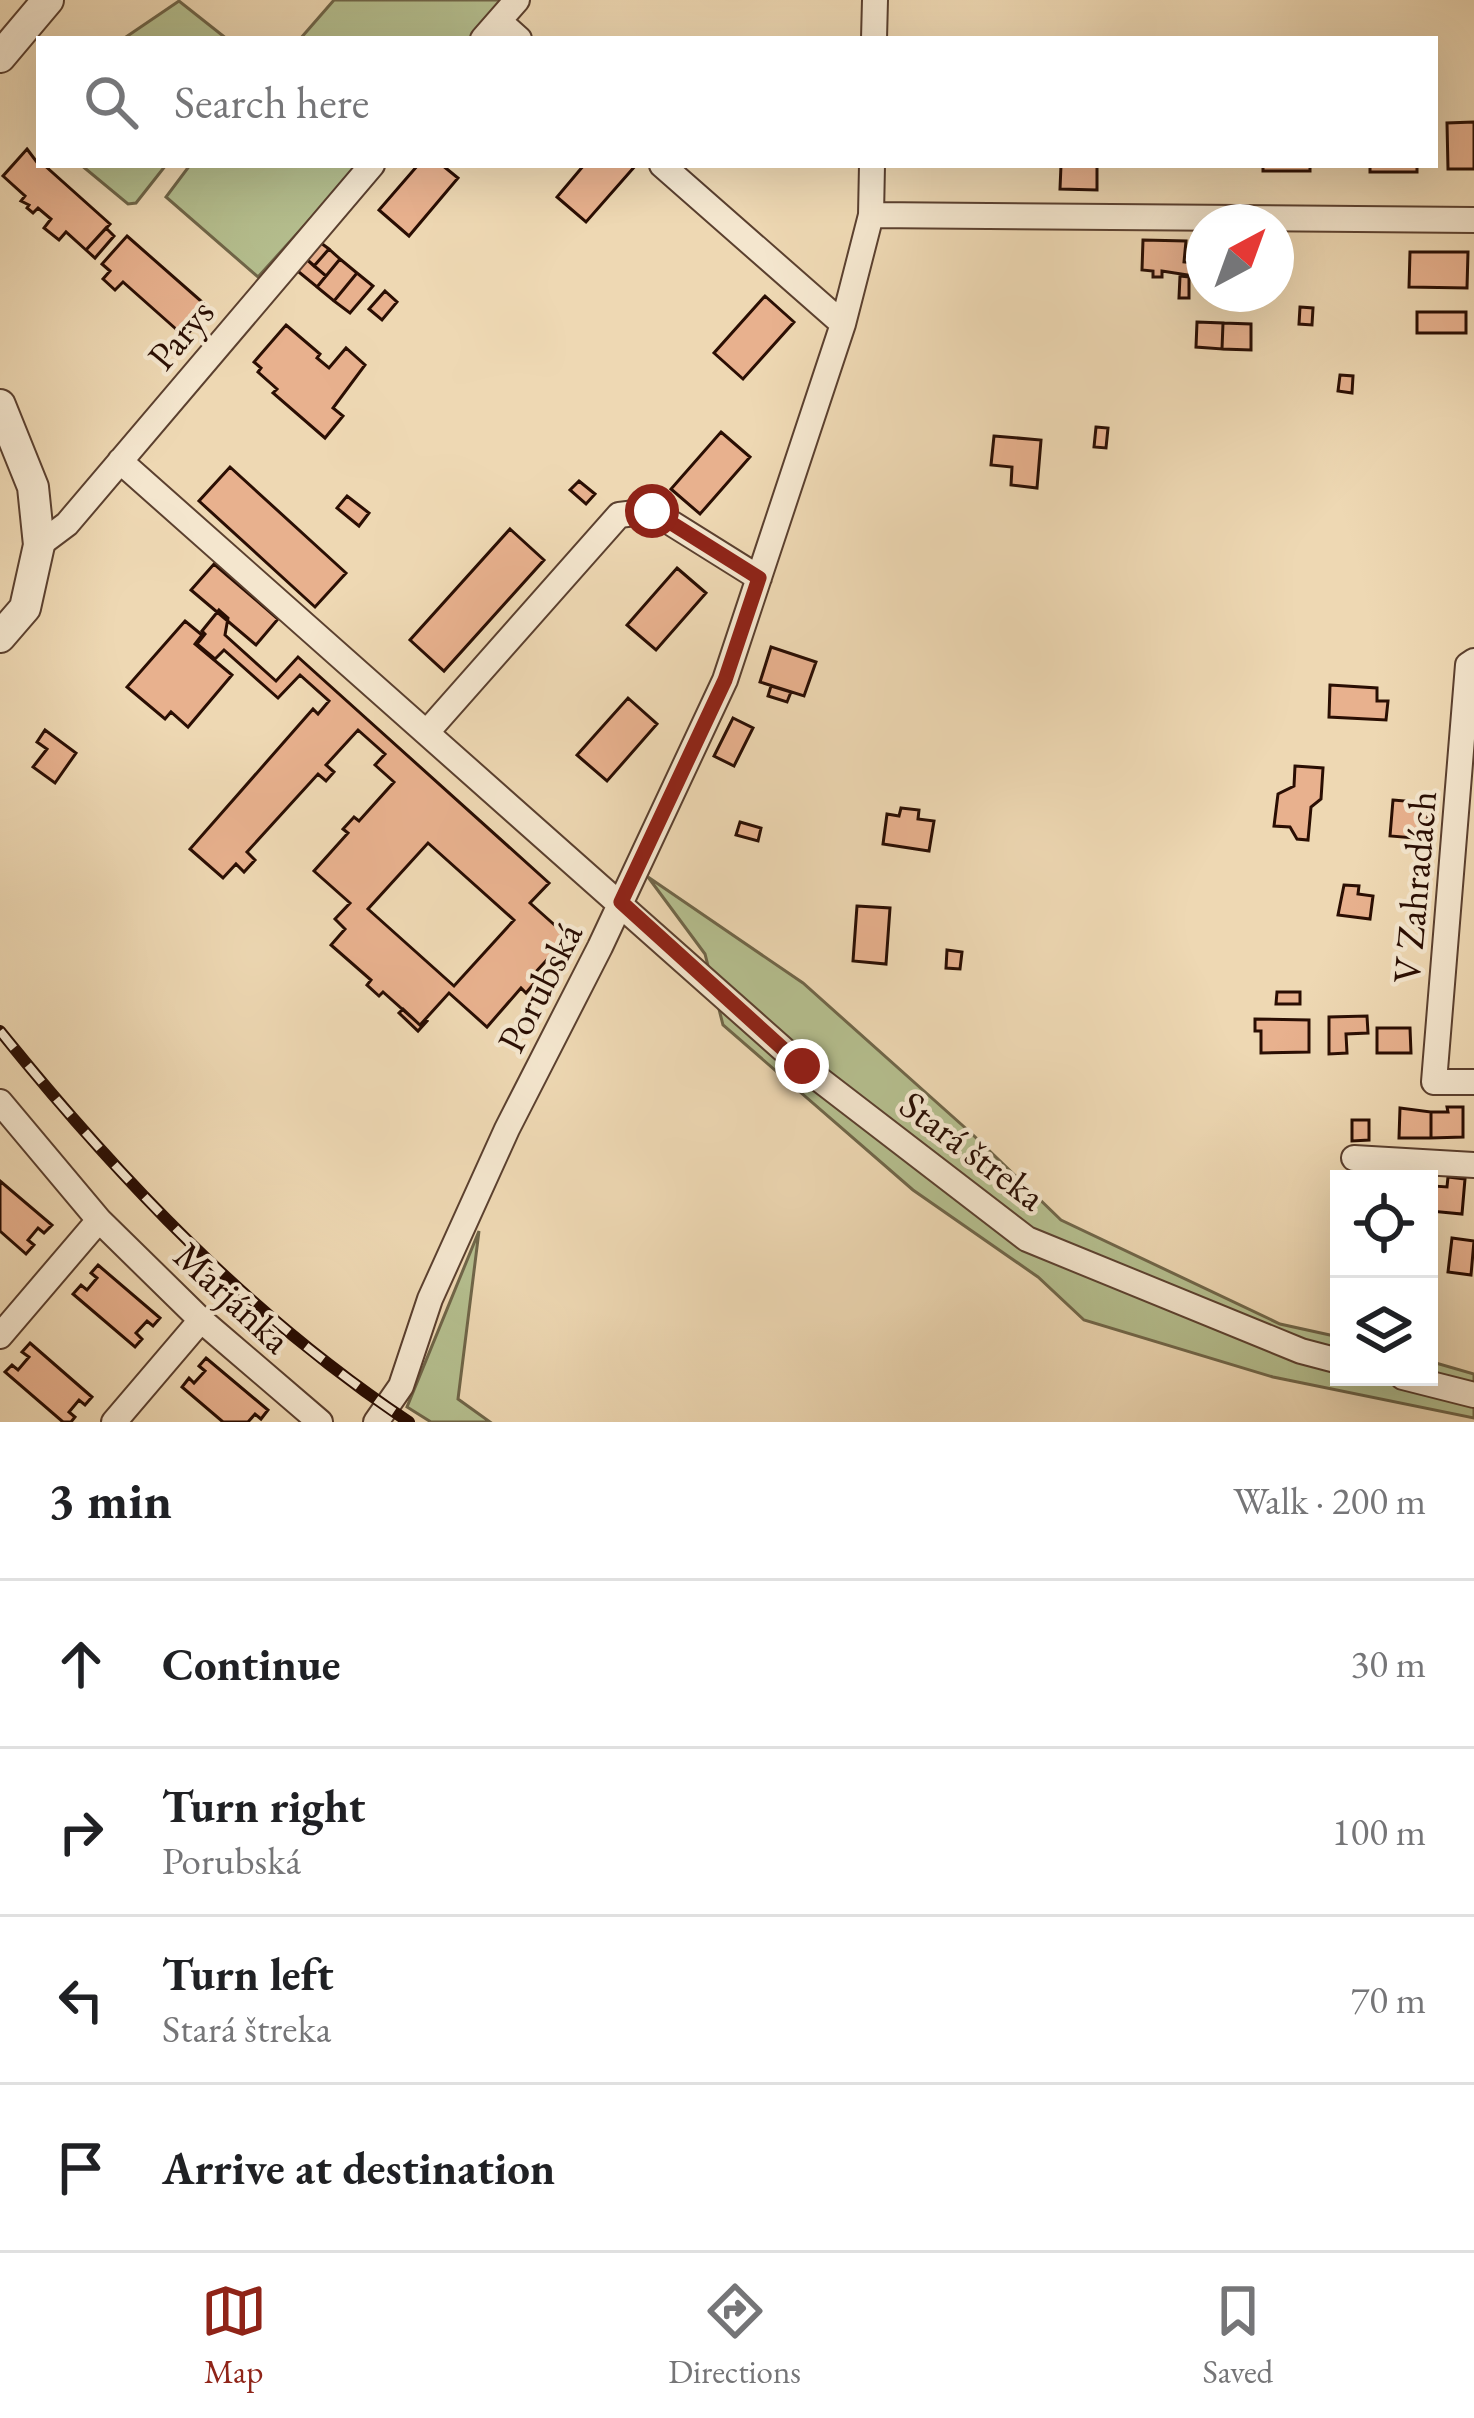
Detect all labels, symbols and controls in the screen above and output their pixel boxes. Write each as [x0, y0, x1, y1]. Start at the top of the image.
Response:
search box [36, 36, 1438, 168]
icon: search [78, 69, 144, 135]
text: Search here [174, 73, 369, 131]
north arrow [1186, 204, 1294, 312]
street label: Parys [136, 288, 225, 381]
route start [625, 484, 679, 538]
street label: V Zahradách [1381, 789, 1448, 985]
street label: Porubská [485, 913, 594, 1061]
route end [775, 1039, 829, 1093]
street label: Stará štreka [890, 1079, 1056, 1222]
map controls [1330, 1170, 1438, 1386]
button: locate [1330, 1170, 1438, 1278]
street label: Marjánka [163, 1230, 302, 1365]
button: layers [1330, 1278, 1438, 1386]
text: 3 min [48, 1467, 172, 1533]
text: Walk · 200 m [1233, 1475, 1426, 1526]
icon: ahead [48, 1631, 114, 1697]
text: Continue [162, 1635, 340, 1693]
text: 30 m [1350, 1638, 1426, 1689]
text: Turn right [162, 1777, 365, 1835]
icon: right [48, 1799, 114, 1865]
text: 100 m [1332, 1806, 1426, 1857]
text: Porubská [162, 1835, 301, 1886]
text: Turn left [162, 1945, 334, 2003]
icon: left [48, 1967, 114, 2033]
text: 70 m [1350, 1974, 1426, 2025]
text: Stará štreka [162, 2003, 331, 2054]
icon: arrive [48, 2135, 114, 2201]
text: Arrive at destination [162, 2139, 555, 2197]
tab: Map [201, 2278, 267, 2393]
tab: Directions [668, 2278, 801, 2393]
tab: Saved [1203, 2278, 1273, 2393]

